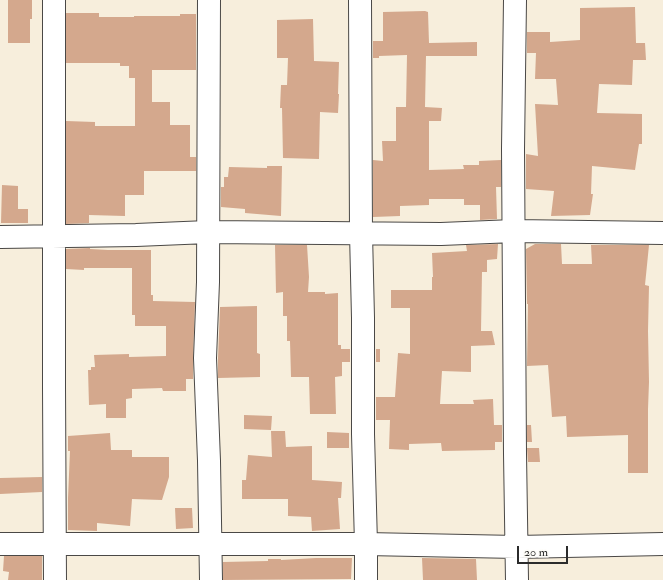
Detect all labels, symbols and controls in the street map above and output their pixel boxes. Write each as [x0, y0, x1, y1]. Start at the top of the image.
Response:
scale bar [519, 538, 570, 564]
text: 20 m [524, 545, 548, 560]

